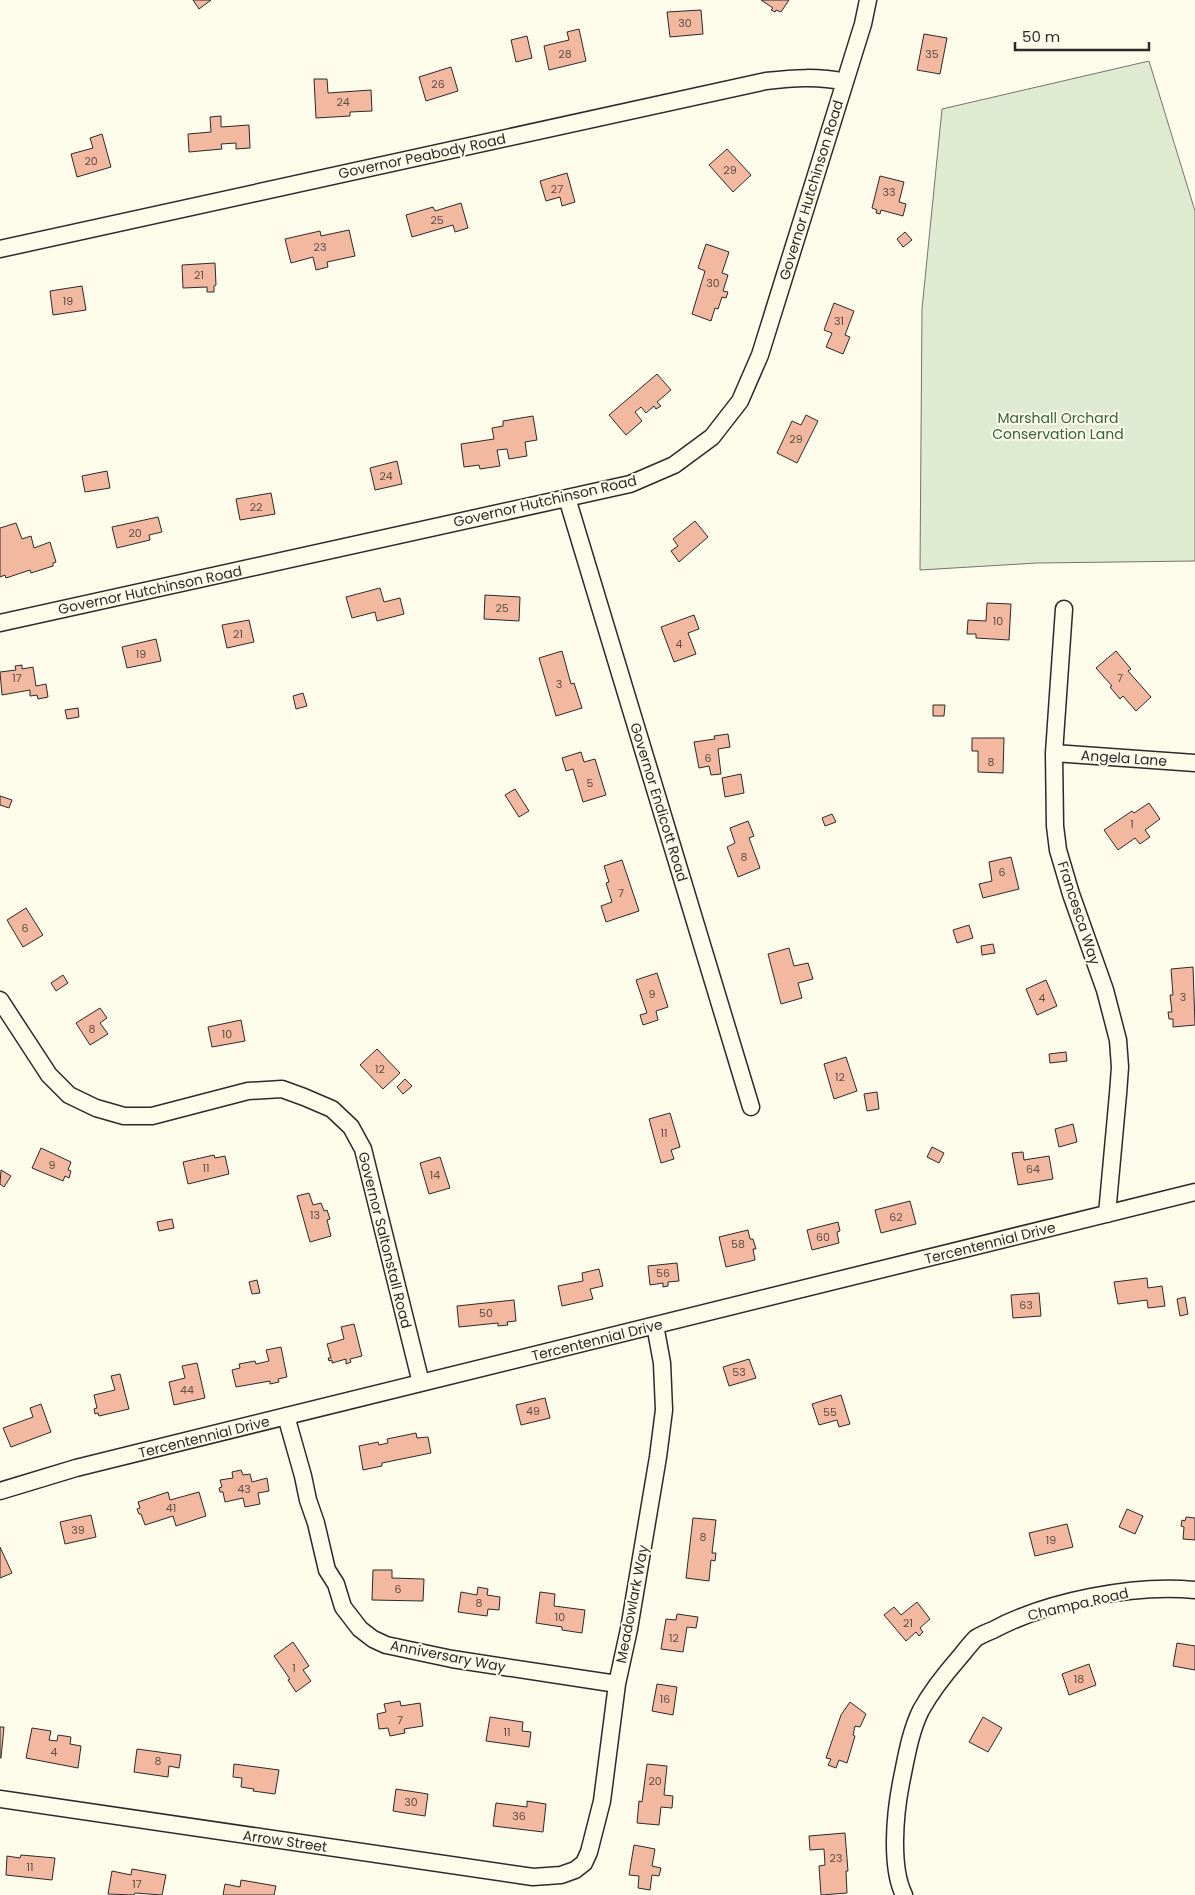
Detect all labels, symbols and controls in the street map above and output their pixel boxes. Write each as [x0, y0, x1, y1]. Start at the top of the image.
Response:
house number: 30 [678, 15, 692, 31]
scale bar [1015, 20, 1149, 52]
text: 50 m [1022, 26, 1060, 47]
house number: 28 [558, 46, 572, 62]
house number: 35 [925, 46, 939, 62]
house number: 26 [431, 76, 445, 92]
house number: 24 [336, 94, 350, 110]
street label: Governor Hutchinson Road [774, 97, 848, 283]
street label: Governor Peabody Road [336, 128, 508, 184]
house number: 20 [84, 153, 98, 169]
house number: 29 [723, 162, 737, 178]
house number: 27 [551, 181, 563, 197]
house number: 33 [883, 184, 895, 200]
house number: 25 [430, 212, 444, 228]
house number: 23 [314, 239, 326, 255]
house number: 21 [194, 267, 204, 283]
house number: 30 [706, 275, 720, 291]
house number: 19 [63, 293, 73, 309]
house number: 31 [834, 313, 844, 329]
park label: Marshall Orchard Conservation Land [992, 408, 1124, 444]
house number: 29 [789, 431, 803, 447]
house number: 24 [379, 468, 393, 484]
street label: Governor Hutchinson Road [451, 470, 639, 532]
house number: 22 [250, 499, 262, 515]
house number: 20 [128, 525, 142, 541]
street label: Governor Hutchinson Road [56, 561, 244, 619]
house number: 25 [495, 600, 509, 616]
house number: 10 [993, 613, 1003, 629]
house number: 21 [233, 626, 243, 642]
house number: 4 [676, 636, 683, 652]
house number: 19 [136, 646, 146, 662]
house number: 17 [12, 670, 22, 686]
house number: 7 [1117, 670, 1123, 686]
house number: 3 [556, 676, 562, 692]
street label: Governor Endicott Road [625, 720, 693, 884]
street label: Angela Lane [1080, 745, 1168, 771]
house number: 6 [705, 750, 712, 766]
house number: 8 [988, 754, 995, 770]
house number: 5 [587, 775, 594, 791]
house number: 1 [1130, 816, 1134, 832]
house number: 8 [741, 849, 748, 865]
street label: Francesca Way [1053, 859, 1105, 968]
house number: 6 [999, 864, 1006, 880]
house number: 7 [618, 885, 624, 901]
house number: 6 [22, 920, 29, 936]
house number: 9 [649, 986, 656, 1002]
house number: 3 [1180, 989, 1186, 1005]
house number: 4 [1039, 990, 1046, 1006]
house number: 8 [89, 1021, 96, 1037]
house number: 10 [222, 1026, 232, 1042]
house number: 12 [375, 1061, 385, 1077]
house number: 12 [835, 1069, 845, 1085]
house number: 11 [660, 1125, 668, 1141]
street label: Governor Saltonstall Road [353, 1150, 417, 1330]
house number: 9 [49, 1157, 56, 1173]
house number: 11 [202, 1160, 210, 1176]
house number: 64 [1026, 1161, 1040, 1177]
house number: 14 [430, 1167, 440, 1183]
house number: 13 [310, 1207, 320, 1223]
house number: 62 [889, 1209, 903, 1225]
street label: Tercentennial Drive [922, 1217, 1058, 1269]
house number: 60 [816, 1229, 830, 1245]
house number: 58 [731, 1236, 745, 1252]
house number: 56 [656, 1265, 670, 1281]
house number: 63 [1019, 1297, 1033, 1313]
house number: 50 [479, 1305, 493, 1321]
street label: Tercentennial Drive [529, 1314, 665, 1366]
house number: 53 [732, 1364, 746, 1380]
house number: 44 [180, 1382, 194, 1398]
house number: 49 [526, 1403, 540, 1419]
house number: 55 [823, 1404, 837, 1420]
street label: Tercentennial Drive [136, 1411, 272, 1463]
house number: 43 [237, 1481, 251, 1497]
house number: 41 [166, 1500, 176, 1516]
house number: 39 [71, 1522, 85, 1538]
house number: 8 [700, 1529, 707, 1545]
house number: 19 [1046, 1532, 1056, 1548]
street label: Meadowlark Way [611, 1543, 653, 1665]
house number: 6 [395, 1581, 402, 1597]
street label: Champa Road [1026, 1583, 1130, 1625]
house number: 8 [476, 1595, 483, 1611]
house number: 10 [555, 1609, 565, 1625]
house number: 21 [903, 1615, 913, 1631]
house number: 12 [669, 1630, 679, 1646]
street label: Anniversary Way [389, 1635, 508, 1677]
house number: 1 [292, 1660, 296, 1676]
house number: 18 [1074, 1671, 1084, 1687]
house number: 16 [660, 1691, 670, 1707]
house number: 7 [397, 1712, 403, 1728]
house number: 11 [503, 1724, 511, 1740]
house number: 4 [51, 1744, 58, 1760]
house number: 8 [155, 1753, 162, 1769]
house number: 20 [648, 1773, 662, 1789]
house number: 30 [404, 1794, 418, 1810]
house number: 36 [512, 1808, 526, 1824]
street label: Arrow Street [241, 1825, 329, 1857]
house number: 23 [830, 1850, 842, 1866]
house number: 11 [26, 1859, 34, 1875]
house number: 17 [132, 1876, 142, 1892]

